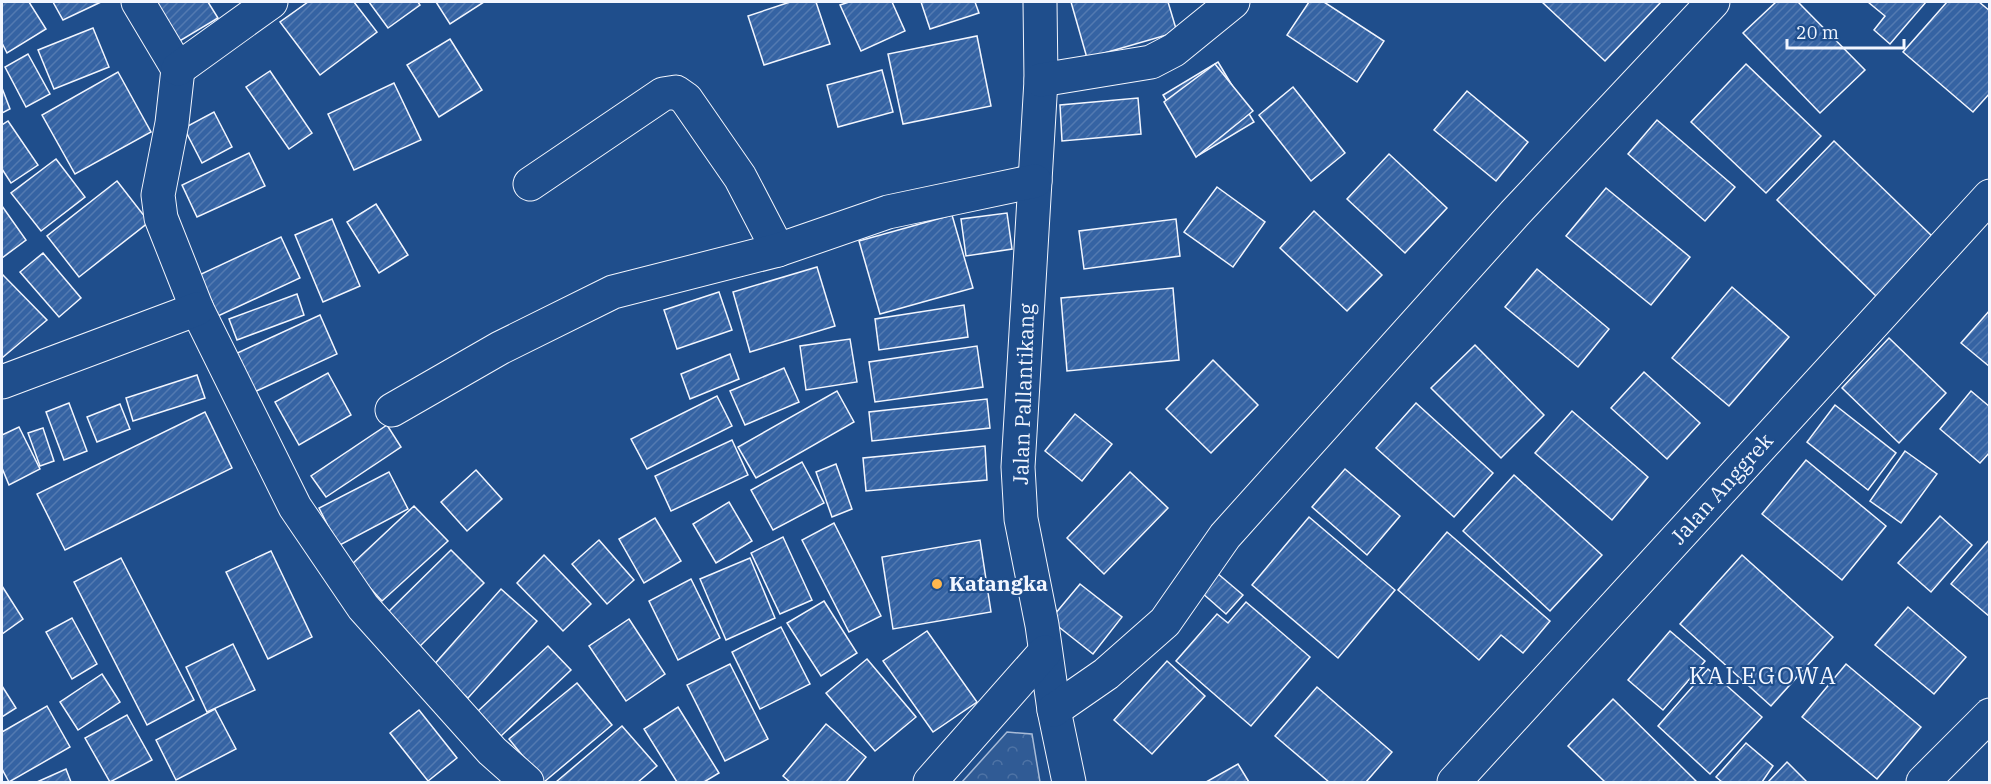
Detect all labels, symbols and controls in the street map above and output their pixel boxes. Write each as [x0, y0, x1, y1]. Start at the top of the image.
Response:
scale bar [1787, 12, 1904, 50]
text: 20 m [1796, 21, 1839, 44]
street label: Jalan Pallantikang [1006, 302, 1040, 485]
street label: Jalan Anggrek [1664, 426, 1779, 550]
place label: Katangka [949, 569, 1048, 597]
marker: Katangka [930, 577, 944, 591]
district label: KALEGOWA [1689, 659, 1837, 691]

